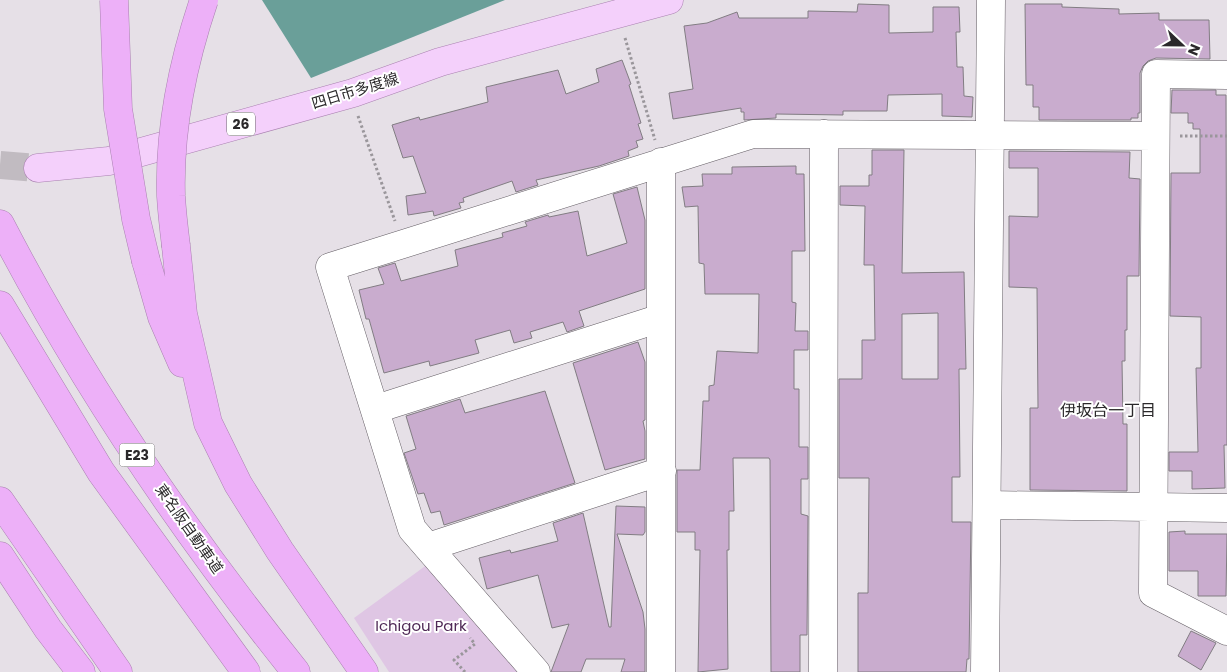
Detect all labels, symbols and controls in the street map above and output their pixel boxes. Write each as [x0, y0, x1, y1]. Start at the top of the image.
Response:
north arrow [1157, 20, 1207, 70]
text: N [1183, 41, 1205, 58]
street label: 四日市多度線 [309, 67, 401, 114]
road number: 26 [227, 112, 255, 136]
district label: 伊坂台一丁目 [1060, 399, 1156, 422]
road number: E23 [120, 444, 154, 466]
street label: 東名阪自動車道 [151, 480, 228, 578]
park label: Ichigou Park [375, 615, 467, 636]

